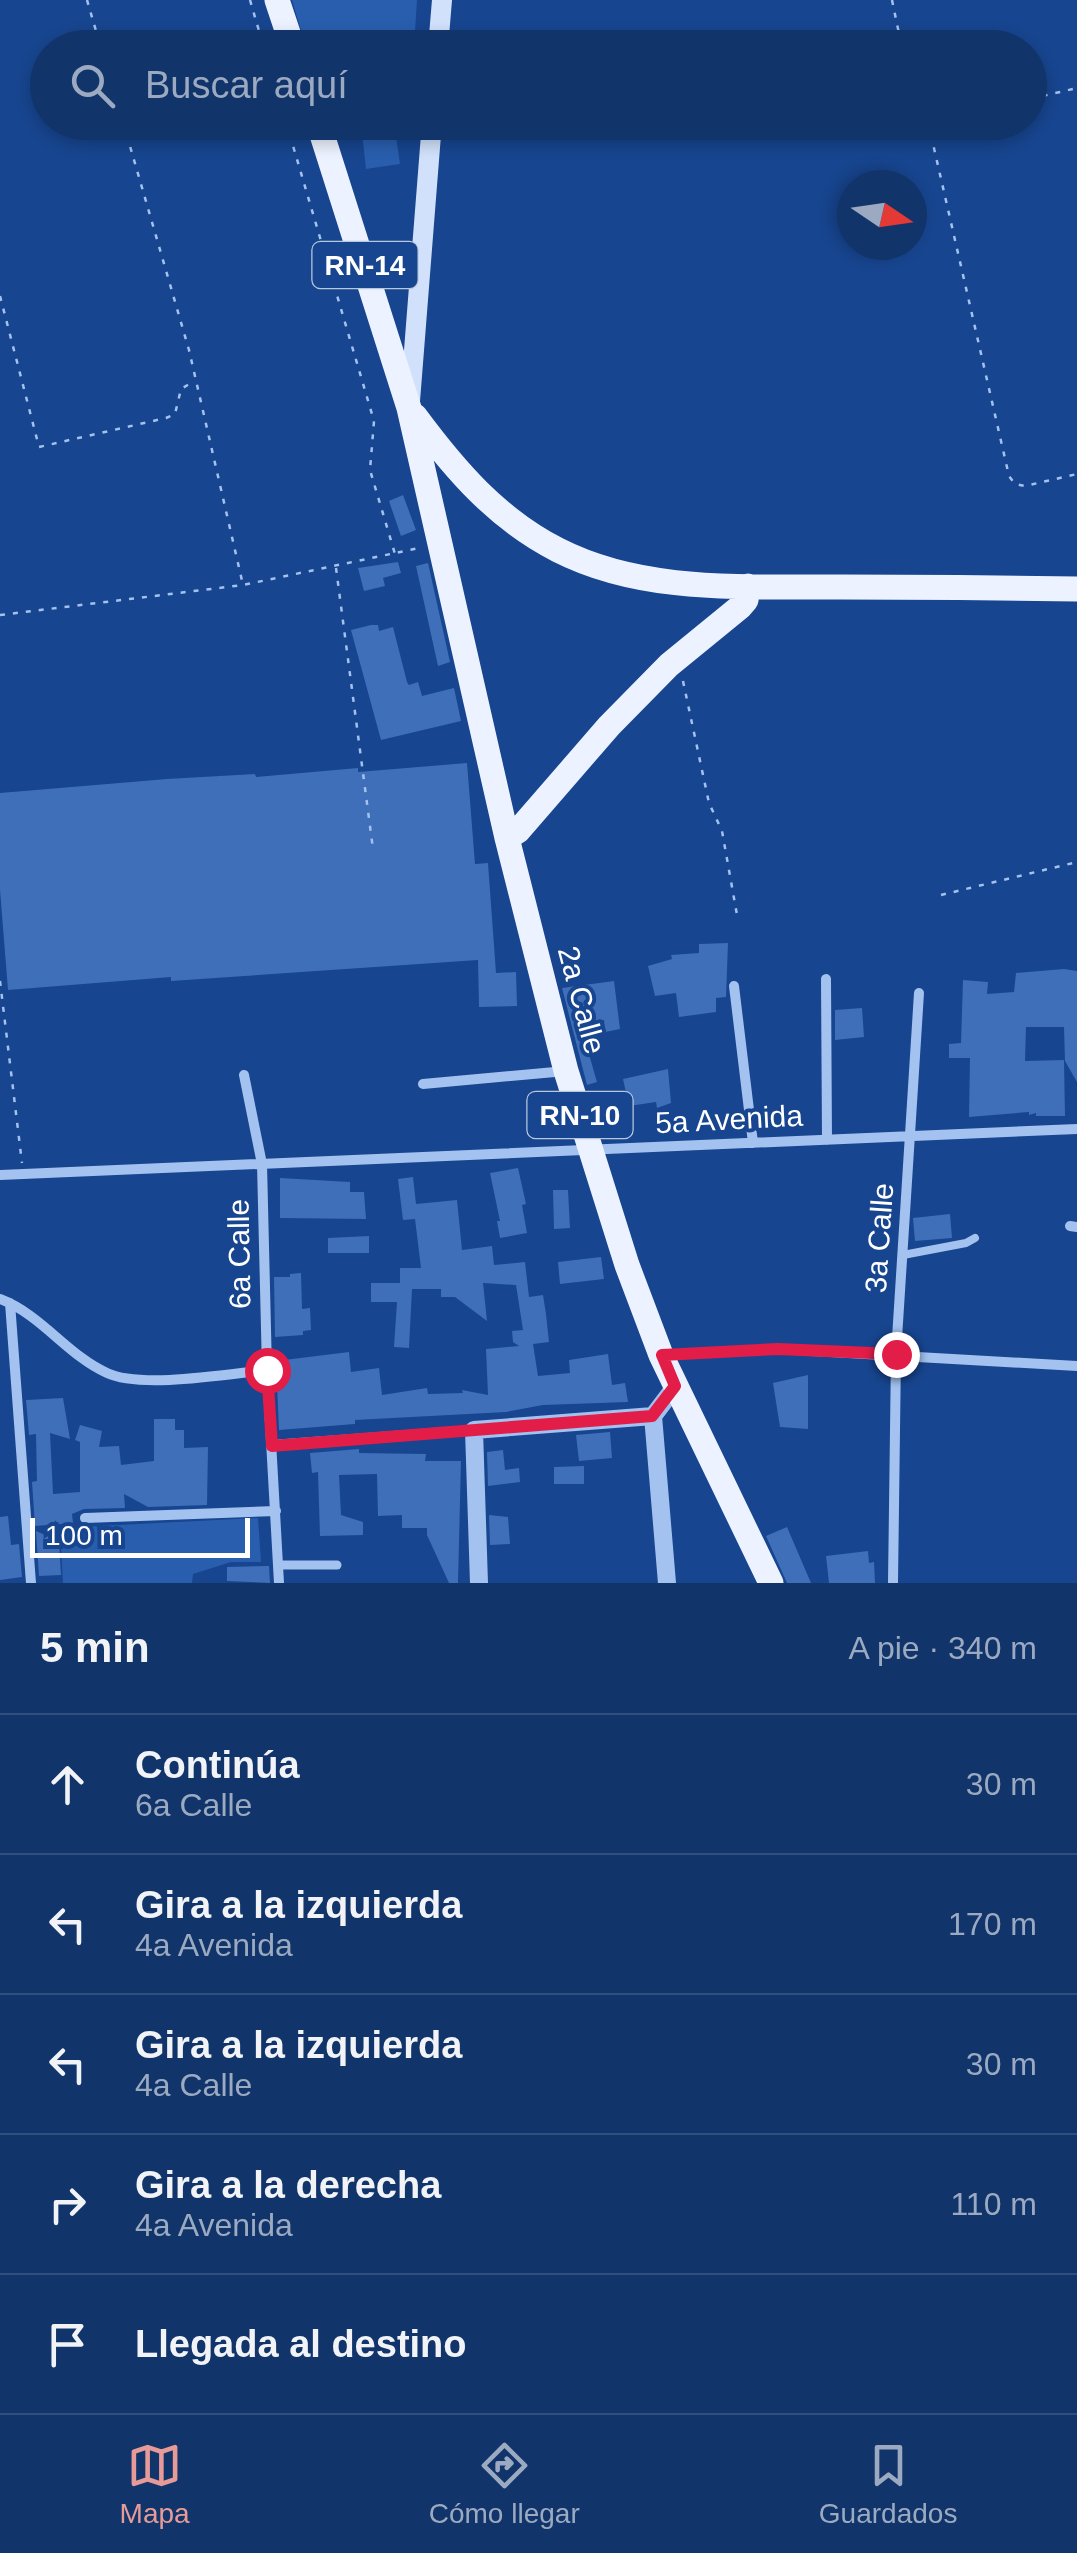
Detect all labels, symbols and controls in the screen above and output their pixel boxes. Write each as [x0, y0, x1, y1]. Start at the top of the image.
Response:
search box [30, 30, 1047, 140]
icon: search [65, 58, 120, 113]
text: Buscar aquí [145, 64, 348, 106]
north arrow [837, 170, 927, 260]
road number: RN-14 [312, 242, 418, 288]
street label: 2a Calle [552, 943, 612, 1057]
road number: RN-10 [528, 1092, 632, 1138]
street label: 5a Avenida [654, 1099, 804, 1139]
street label: 3a Calle [859, 1182, 899, 1294]
street label: 6a Calle [222, 1199, 256, 1309]
route end [874, 1332, 920, 1378]
route start [245, 1348, 291, 1394]
scale bar [30, 1513, 250, 1558]
text: 100 m [45, 1520, 123, 1551]
text: 5 min [40, 1624, 150, 1671]
text: A pie · 340 m [848, 1630, 1037, 1666]
text: Continúa [135, 1744, 300, 1786]
icon: ahead [40, 1757, 95, 1812]
text: 30 m [966, 1766, 1037, 1802]
text: 6a Calle [135, 1787, 252, 1823]
text: Gira a la izquierda [135, 1884, 462, 1926]
icon: left [40, 1897, 95, 1952]
text: 170 m [948, 1906, 1037, 1942]
text: 4a Avenida [135, 1927, 293, 1963]
text: Gira a la izquierda [135, 2024, 462, 2066]
icon: left [40, 2037, 95, 2092]
text: 30 m [966, 2046, 1037, 2082]
text: 4a Calle [135, 2067, 252, 2103]
text: Gira a la derecha [135, 2164, 441, 2206]
icon: right [40, 2177, 95, 2232]
text: 110 m [950, 2186, 1037, 2222]
text: 4a Avenida [135, 2207, 293, 2243]
icon: arrive [40, 2317, 95, 2372]
text: Llegada al destino [135, 2323, 467, 2365]
tab: Mapa [120, 2438, 190, 2530]
tab: Cómo llegar [429, 2438, 580, 2530]
tab: Guardados [819, 2438, 957, 2530]

